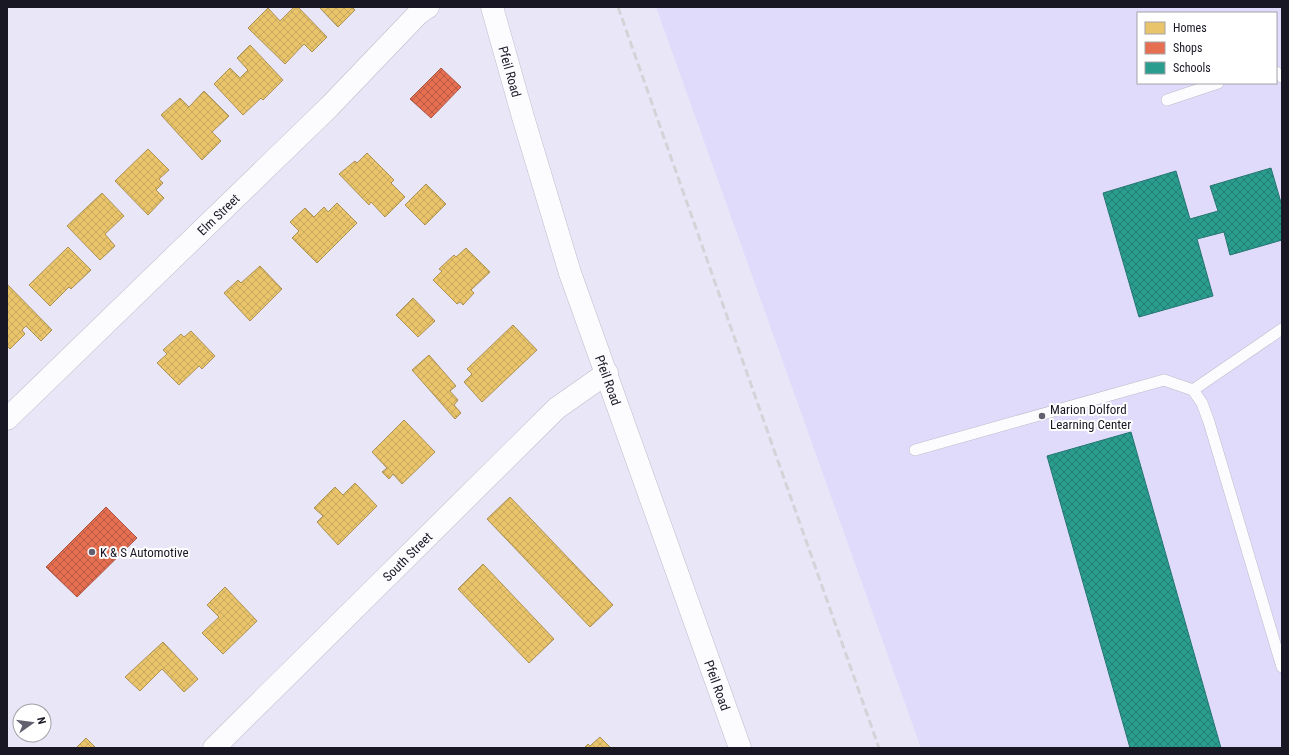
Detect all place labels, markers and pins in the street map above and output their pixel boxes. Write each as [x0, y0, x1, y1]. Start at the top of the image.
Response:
place label: Marion Dolford Learning Center [1050, 402, 1131, 432]
marker: Marion Dolford Learning Center [1037, 411, 1047, 421]
place label: K & S Automotive [100, 545, 189, 560]
marker: K & S Automotive [87, 547, 97, 557]

